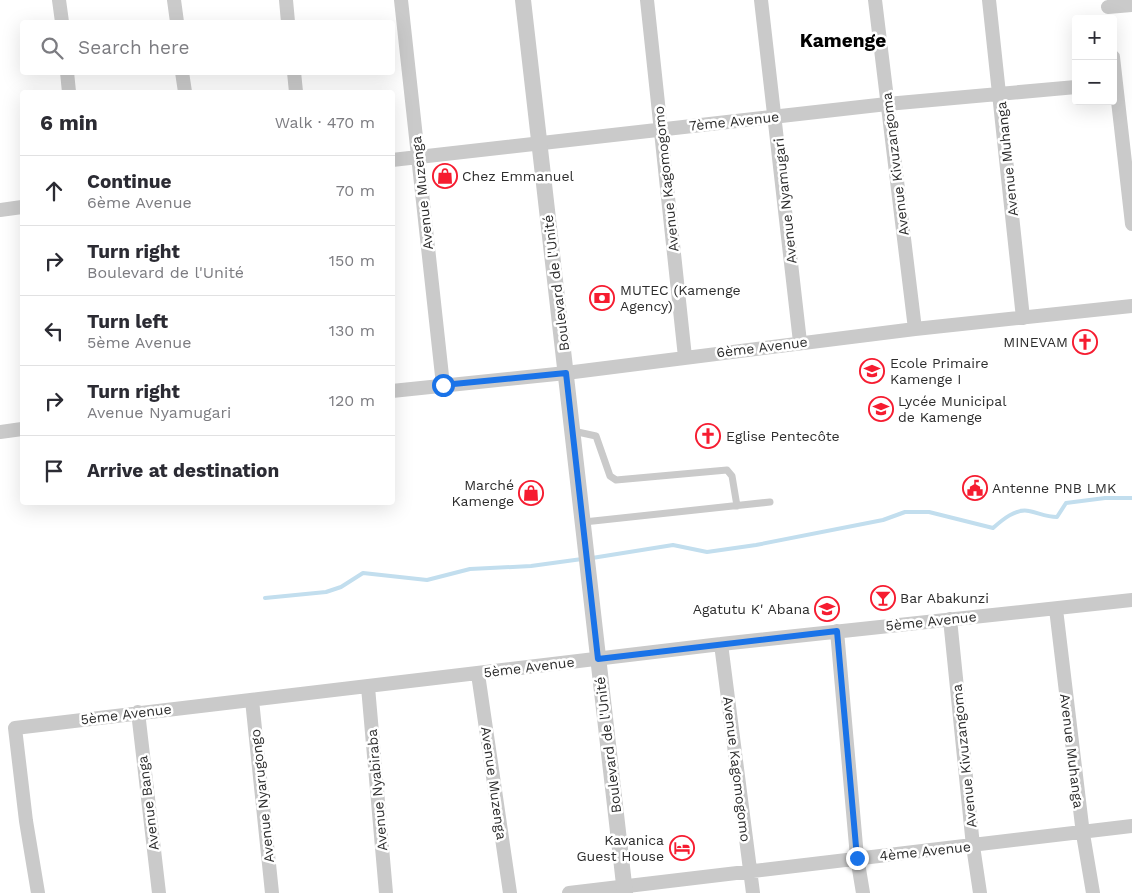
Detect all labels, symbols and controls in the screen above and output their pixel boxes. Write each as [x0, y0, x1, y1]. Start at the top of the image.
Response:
map controls [1072, 15, 1117, 105]
button: + [1072, 15, 1117, 60]
search box [20, 20, 395, 75]
district label: Kamenge [800, 29, 886, 52]
icon: search [38, 34, 66, 62]
text: Search here [78, 36, 189, 59]
button: − [1072, 60, 1117, 105]
street label: Avenue Kivuzangoma [878, 91, 912, 237]
street label: Avenue Muhanga [993, 101, 1021, 217]
street label: Avenue Kagomogomo [650, 105, 682, 253]
street label: 7ème Avenue [688, 108, 780, 134]
text: 6 min [40, 110, 98, 135]
text: Walk · 470 m [275, 113, 375, 132]
street label: Avenue Muzenga [408, 135, 436, 251]
street label: Avenue Nyamugari [770, 137, 800, 265]
shop icon: Chez Emmanuel [432, 163, 458, 189]
place label: Chez Emmanuel [462, 168, 575, 184]
text: Continue [87, 170, 171, 193]
icon: ahead [40, 177, 68, 205]
text: 70 m [336, 181, 375, 200]
text: 6ème Avenue [87, 193, 192, 212]
street label: Boulevard de l'Unité [540, 214, 572, 352]
text: Turn right [87, 240, 180, 263]
icon: right [40, 247, 68, 275]
text: 150 m [329, 251, 375, 270]
text: Boulevard de l'Unité [87, 263, 244, 282]
place label: MUTEC (Kamenge Agency) [620, 282, 741, 314]
bank icon: MUTEC (Kamenge Agency) [589, 285, 615, 311]
text: Turn left [87, 310, 168, 333]
icon: left [40, 317, 68, 345]
text: 130 m [329, 321, 375, 340]
church icon: MINEVAM [1072, 329, 1098, 355]
text: 5ème Avenue [87, 333, 191, 352]
street label: 6ème Avenue [715, 333, 809, 361]
place label: MINEVAM [1003, 334, 1068, 350]
place label: Ecole Primaire Kamenge I [890, 355, 989, 387]
school or university icon: Ecole Primaire Kamenge I [859, 358, 885, 384]
route start [432, 374, 455, 397]
text: Turn right [87, 380, 180, 403]
icon: right [40, 387, 68, 415]
text: 120 m [329, 391, 375, 410]
place label: Lycée Municipal de Kamenge [898, 393, 1007, 425]
school or university icon: Lycée Municipal de Kamenge [868, 396, 894, 422]
text: Avenue Nyamugari [87, 403, 231, 422]
church icon: Eglise Pentecôte [695, 423, 721, 449]
place label: Eglise Pentecôte [726, 428, 840, 444]
icon: arrive [40, 457, 68, 485]
text: Arrive at destination [87, 459, 279, 482]
public building icon: Antenne PNB LMK [962, 475, 988, 501]
place label: Marché Kamenge [451, 477, 514, 509]
shop icon: Marché Kamenge [518, 480, 544, 506]
place label: Antenne PNB LMK [992, 480, 1116, 496]
bar icon: Bar Abakunzi [870, 585, 896, 611]
place label: Bar Abakunzi [900, 590, 989, 606]
school or university icon: Agatutu K' Abana [814, 596, 840, 622]
place label: Agatutu K' Abana [693, 601, 810, 617]
street label: 5ème Avenue [885, 608, 977, 634]
street label: 5ème Avenue [483, 653, 575, 681]
street label: Boulevard de l'Unité [592, 676, 624, 814]
street label: Avenue Kivuzangoma [948, 683, 979, 829]
street label: Avenue Muhanga [1057, 693, 1087, 809]
street label: Avenue Kagomogomo [720, 695, 754, 843]
street label: 5ème Avenue [80, 700, 172, 728]
street label: Avenue Muzenga [478, 725, 510, 841]
street label: Avenue Nyarugongo [247, 728, 277, 864]
street label: Avenue Nyabiraba [364, 728, 390, 852]
street label: Avenue Banga [134, 755, 162, 851]
place label: Kavanica Guest House [576, 832, 664, 864]
hotel icon: Kavanica Guest House [669, 835, 695, 861]
street label: 4ème Avenue [879, 838, 971, 864]
route end [846, 847, 869, 870]

